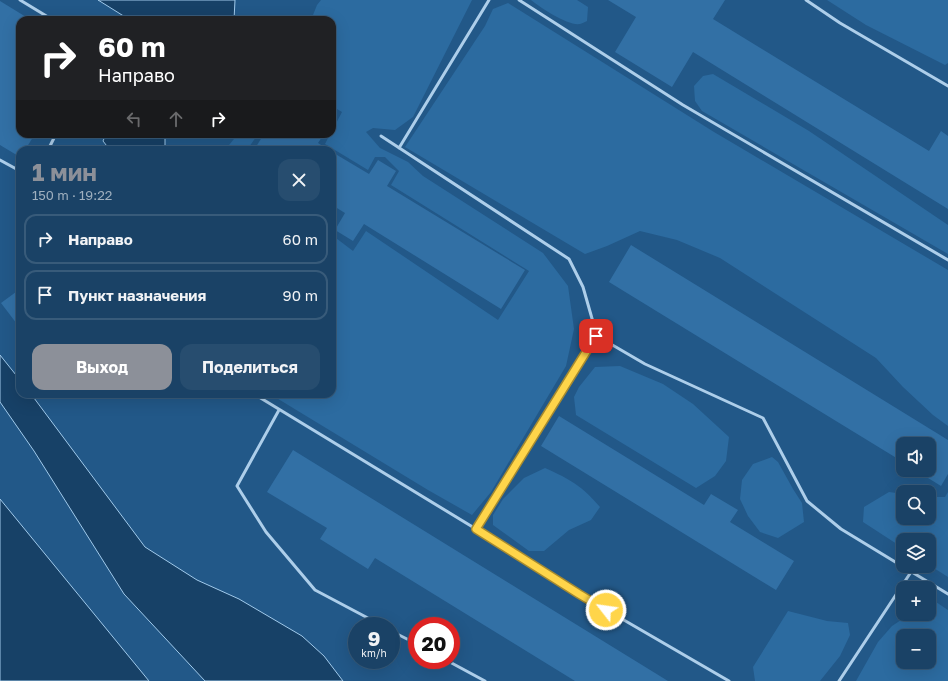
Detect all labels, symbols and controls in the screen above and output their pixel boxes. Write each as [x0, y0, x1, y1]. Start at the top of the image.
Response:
text: 60 m [98, 30, 165, 63]
icon: right [32, 32, 84, 84]
text: Направо [98, 64, 175, 86]
icon: left [123, 108, 145, 130]
icon: ahead [165, 108, 187, 130]
icon: right [207, 108, 229, 130]
text: 1 мин [32, 157, 97, 186]
button: close [278, 159, 320, 201]
text: 150 m · 19:22 [32, 187, 112, 203]
icon: right [34, 228, 56, 250]
text: Направо [68, 230, 133, 248]
text: 60 m [283, 230, 318, 248]
icon: arrive [34, 284, 56, 306]
text: Пункт назначения [68, 286, 206, 304]
text: 90 m [283, 286, 318, 304]
pin [579, 319, 613, 353]
icon: arrive [585, 325, 607, 347]
button: Выход [32, 344, 172, 390]
button: Поделиться [180, 344, 320, 390]
map controls [896, 437, 936, 669]
button: sound [896, 437, 936, 477]
button: search [896, 485, 936, 525]
button: layers [896, 533, 936, 573]
button: + [896, 581, 936, 621]
position arrow [585, 589, 627, 631]
speed limit sign: 20 [408, 617, 460, 669]
text: 9 [368, 626, 380, 650]
button: − [896, 629, 936, 669]
text: km/h [361, 647, 387, 659]

